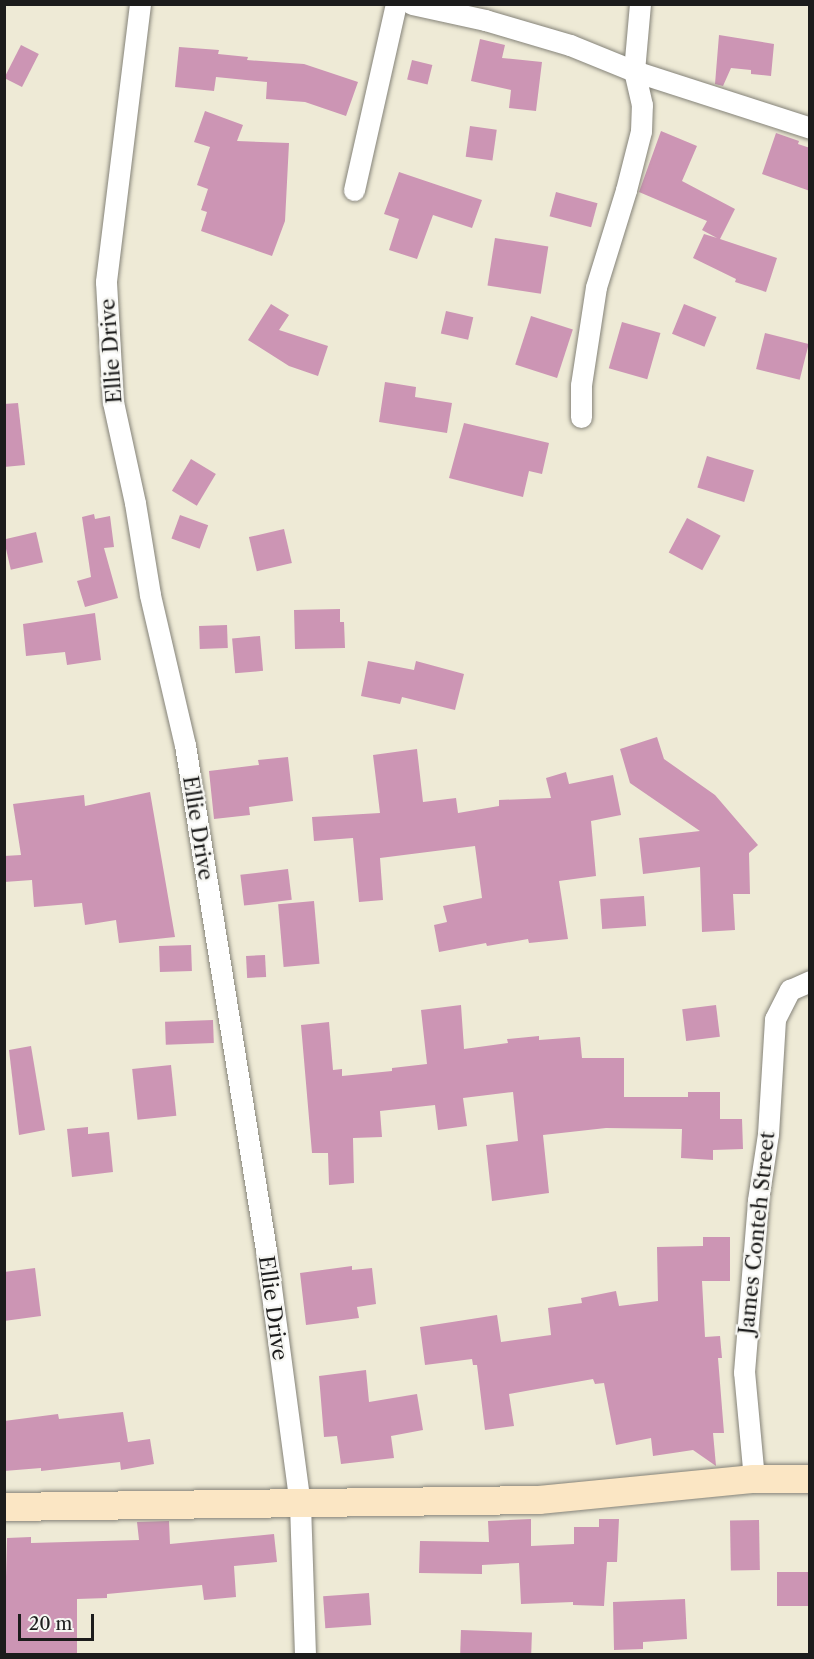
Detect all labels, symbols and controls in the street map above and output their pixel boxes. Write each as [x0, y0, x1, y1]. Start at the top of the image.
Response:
street label: Ellie Drive [95, 298, 127, 404]
street label: Ellie Drive [177, 774, 219, 882]
street label: James Conteh Street [734, 1130, 780, 1336]
street label: Ellie Drive [253, 1254, 293, 1362]
scale bar [21, 1602, 98, 1640]
text: 20 m [29, 1613, 72, 1635]

